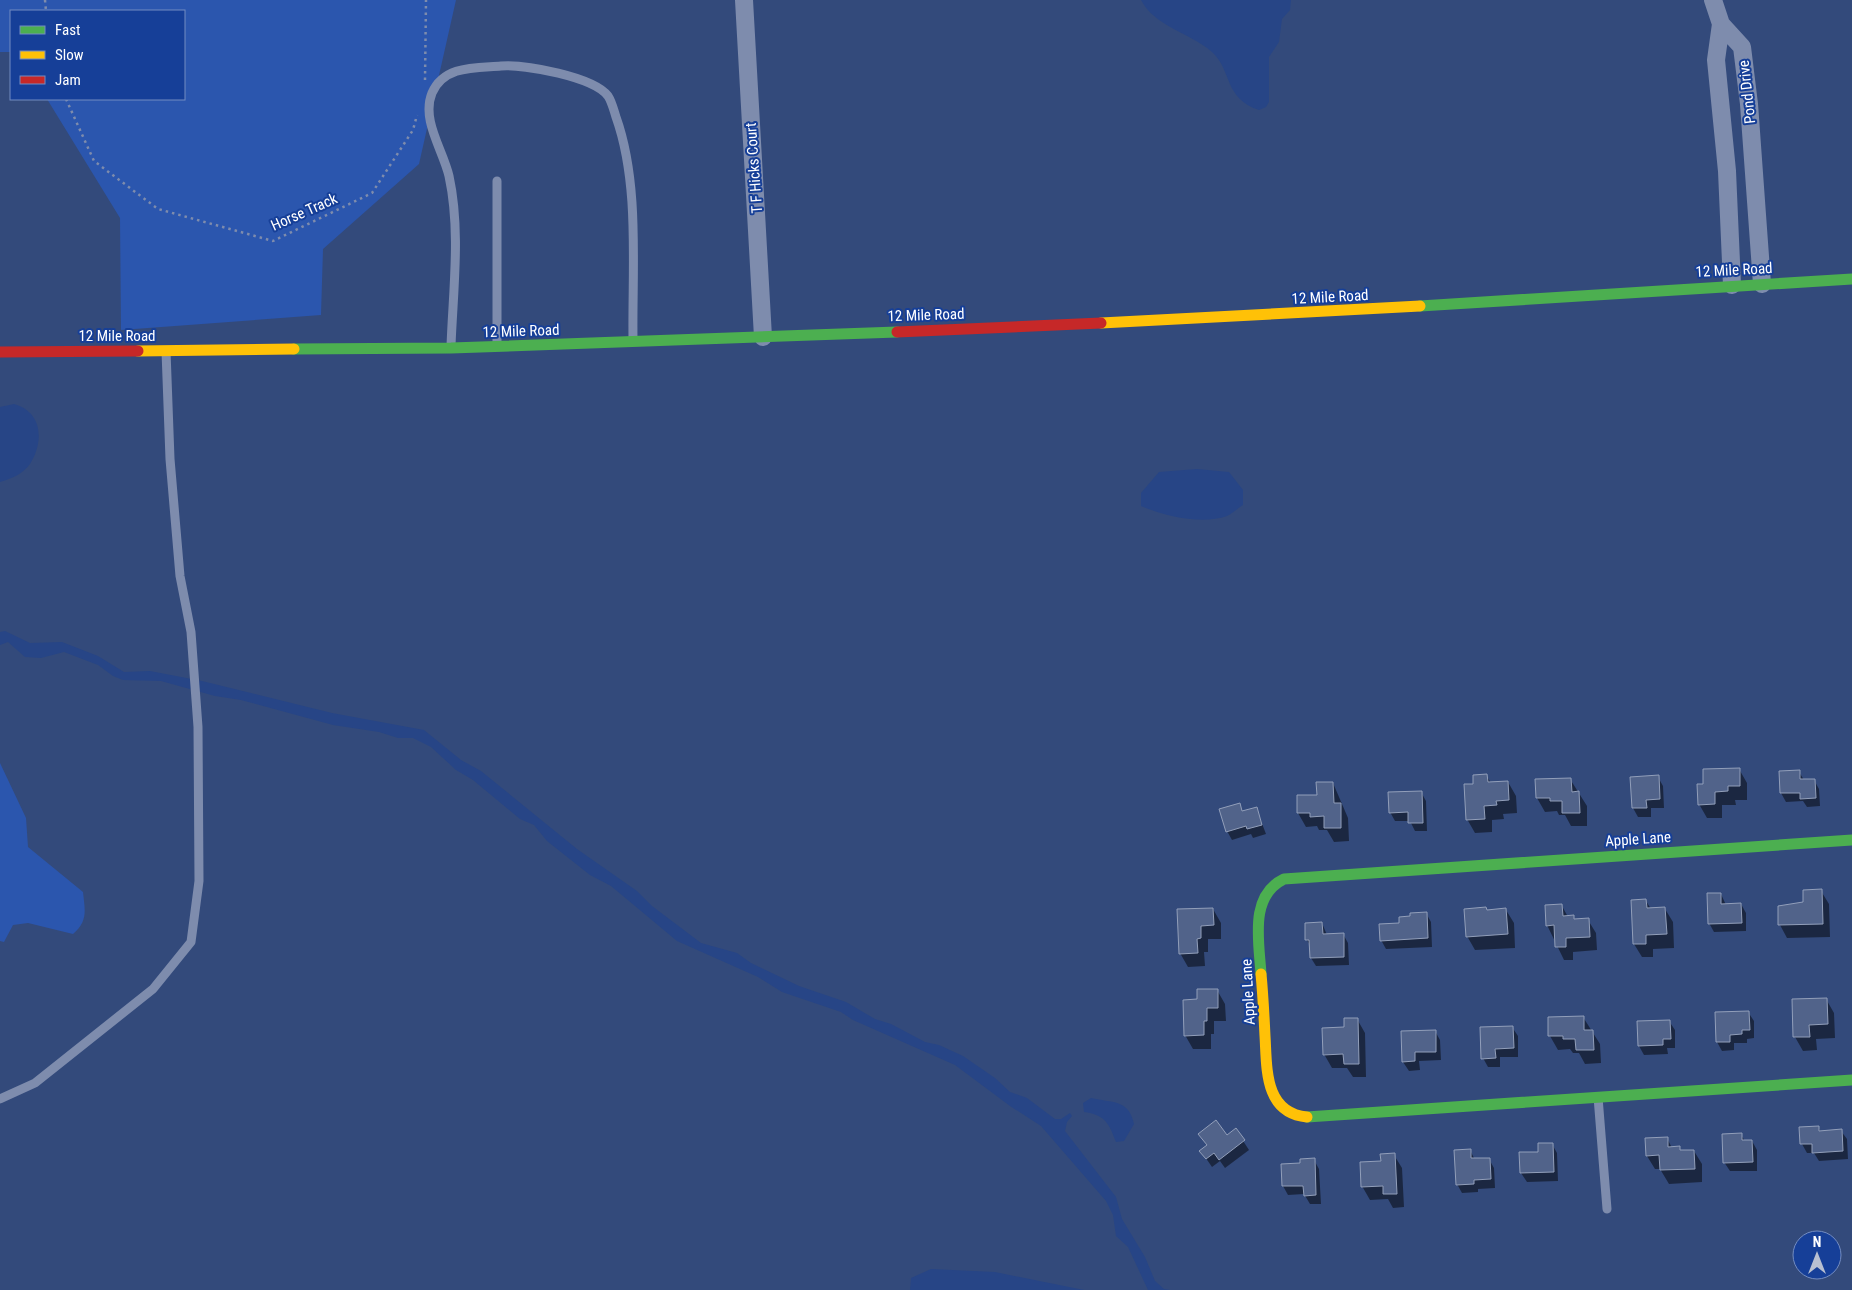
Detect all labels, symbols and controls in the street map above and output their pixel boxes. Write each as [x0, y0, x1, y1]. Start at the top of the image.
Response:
legend [10, 10, 185, 100]
text: Fast [55, 21, 80, 39]
text: Slow [55, 46, 84, 64]
street label: Pond Drive [1735, 59, 1759, 125]
text: Jam [55, 71, 81, 89]
street label: T F Hicks Court [742, 122, 766, 214]
street label: Horse Track [268, 189, 340, 235]
street label: 12 Mile Road [1695, 259, 1773, 281]
street label: 12 Mile Road [1291, 286, 1369, 308]
street label: 12 Mile Road [887, 305, 965, 325]
street label: 12 Mile Road [482, 321, 560, 341]
street label: 12 Mile Road [78, 327, 156, 345]
street label: Apple Lane [1604, 828, 1672, 850]
street label: Apple Lane [1237, 959, 1259, 1025]
north arrow [1792, 1230, 1842, 1280]
text: N [1813, 1234, 1821, 1250]

